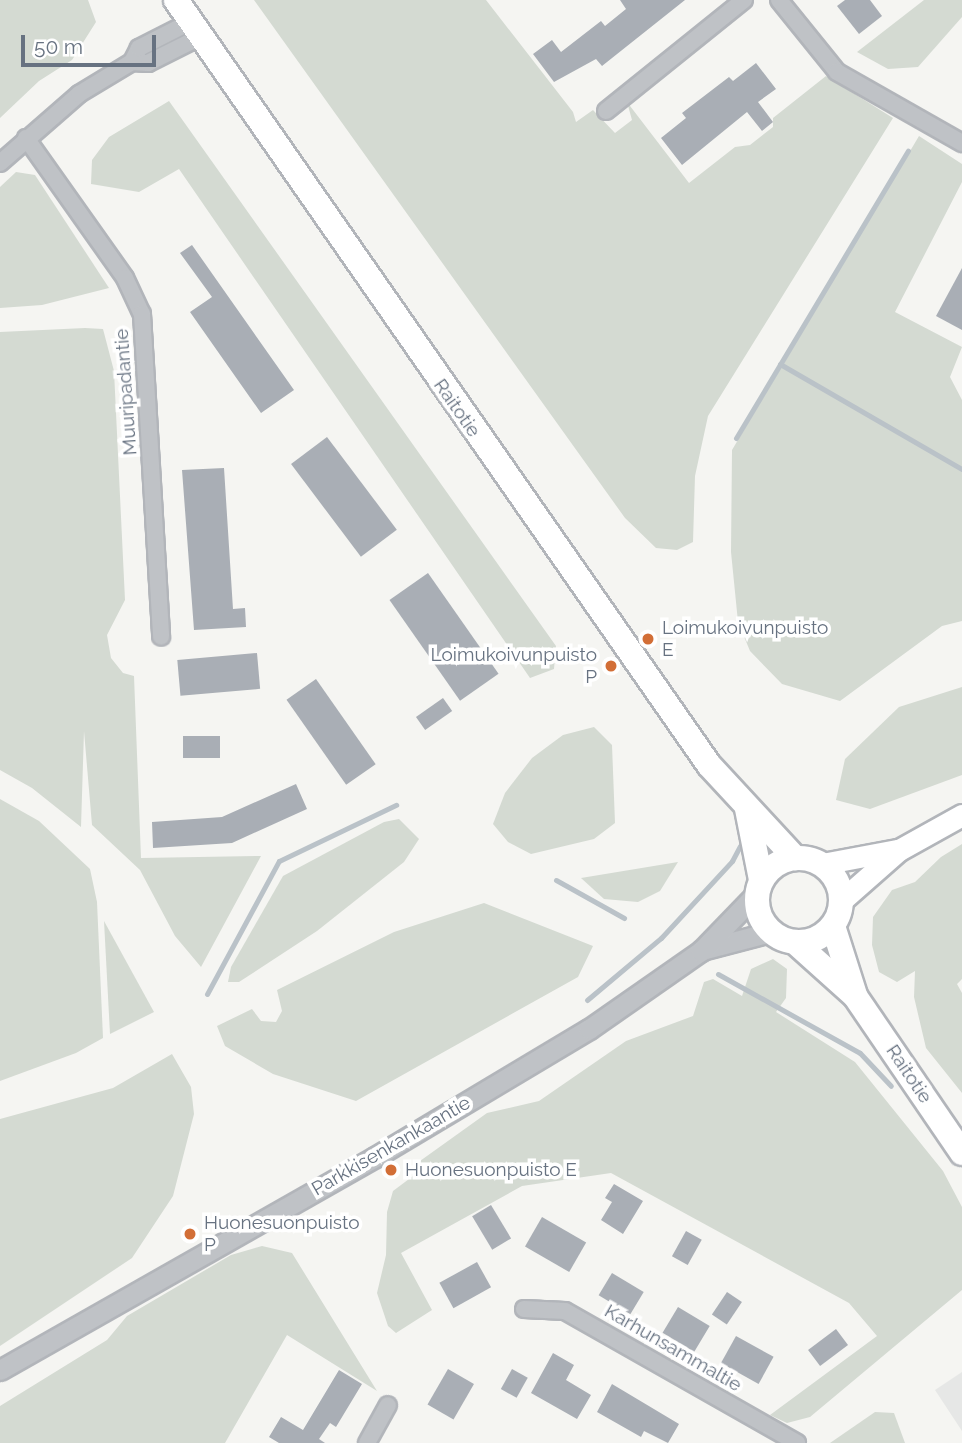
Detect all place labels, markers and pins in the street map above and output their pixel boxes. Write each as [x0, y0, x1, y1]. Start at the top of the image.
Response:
place label: Loimukoivunpuisto E [662, 617, 828, 661]
marker: Loimukoivunpuisto E [640, 631, 656, 647]
place label: Loimukoivunpuisto P [431, 644, 597, 688]
marker: Loimukoivunpuisto P [603, 658, 619, 674]
place label: Huonesuonpuisto E [405, 1159, 577, 1181]
marker: Huonesuonpuisto E [383, 1162, 399, 1178]
place label: Huonesuonpuisto P [204, 1212, 360, 1256]
marker: Huonesuonpuisto P [182, 1226, 198, 1242]

